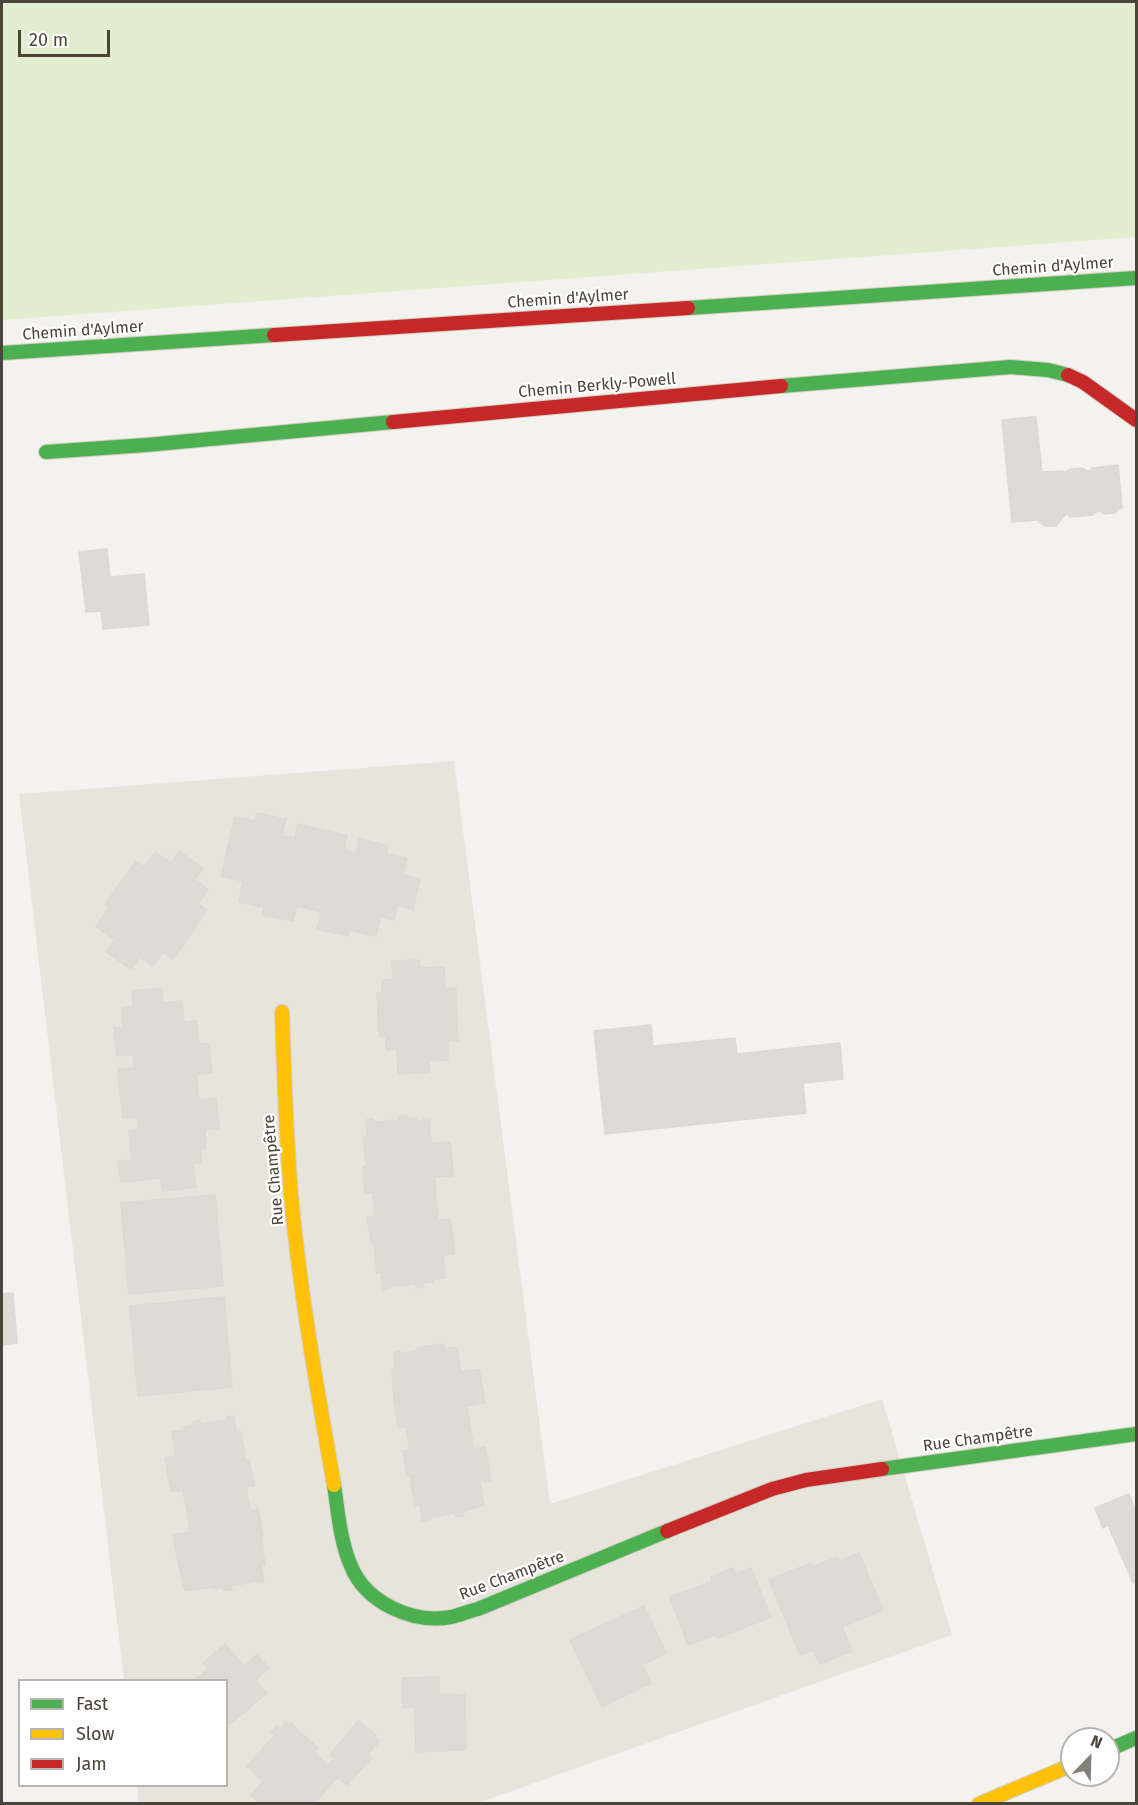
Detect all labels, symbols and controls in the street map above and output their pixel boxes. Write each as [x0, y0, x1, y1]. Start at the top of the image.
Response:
scale bar [21, 18, 112, 56]
text: 20 m [29, 29, 68, 51]
street label: Chemin d'Aylmer [992, 253, 1114, 281]
street label: Chemin d'Aylmer [507, 285, 629, 313]
street label: Chemin d'Aylmer [22, 317, 144, 345]
street label: Chemin Berkly-Powell [517, 370, 677, 402]
street label: Rue Champêtre [260, 1114, 288, 1226]
street label: Rue Champêtre [922, 1422, 1034, 1456]
street label: Rue Champêtre [457, 1547, 567, 1605]
legend [18, 1679, 228, 1787]
text: Fast [76, 1693, 108, 1715]
text: Slow [76, 1723, 114, 1745]
north arrow [1060, 1727, 1120, 1787]
text: N [1088, 1731, 1105, 1753]
text: Jam [76, 1753, 107, 1775]

